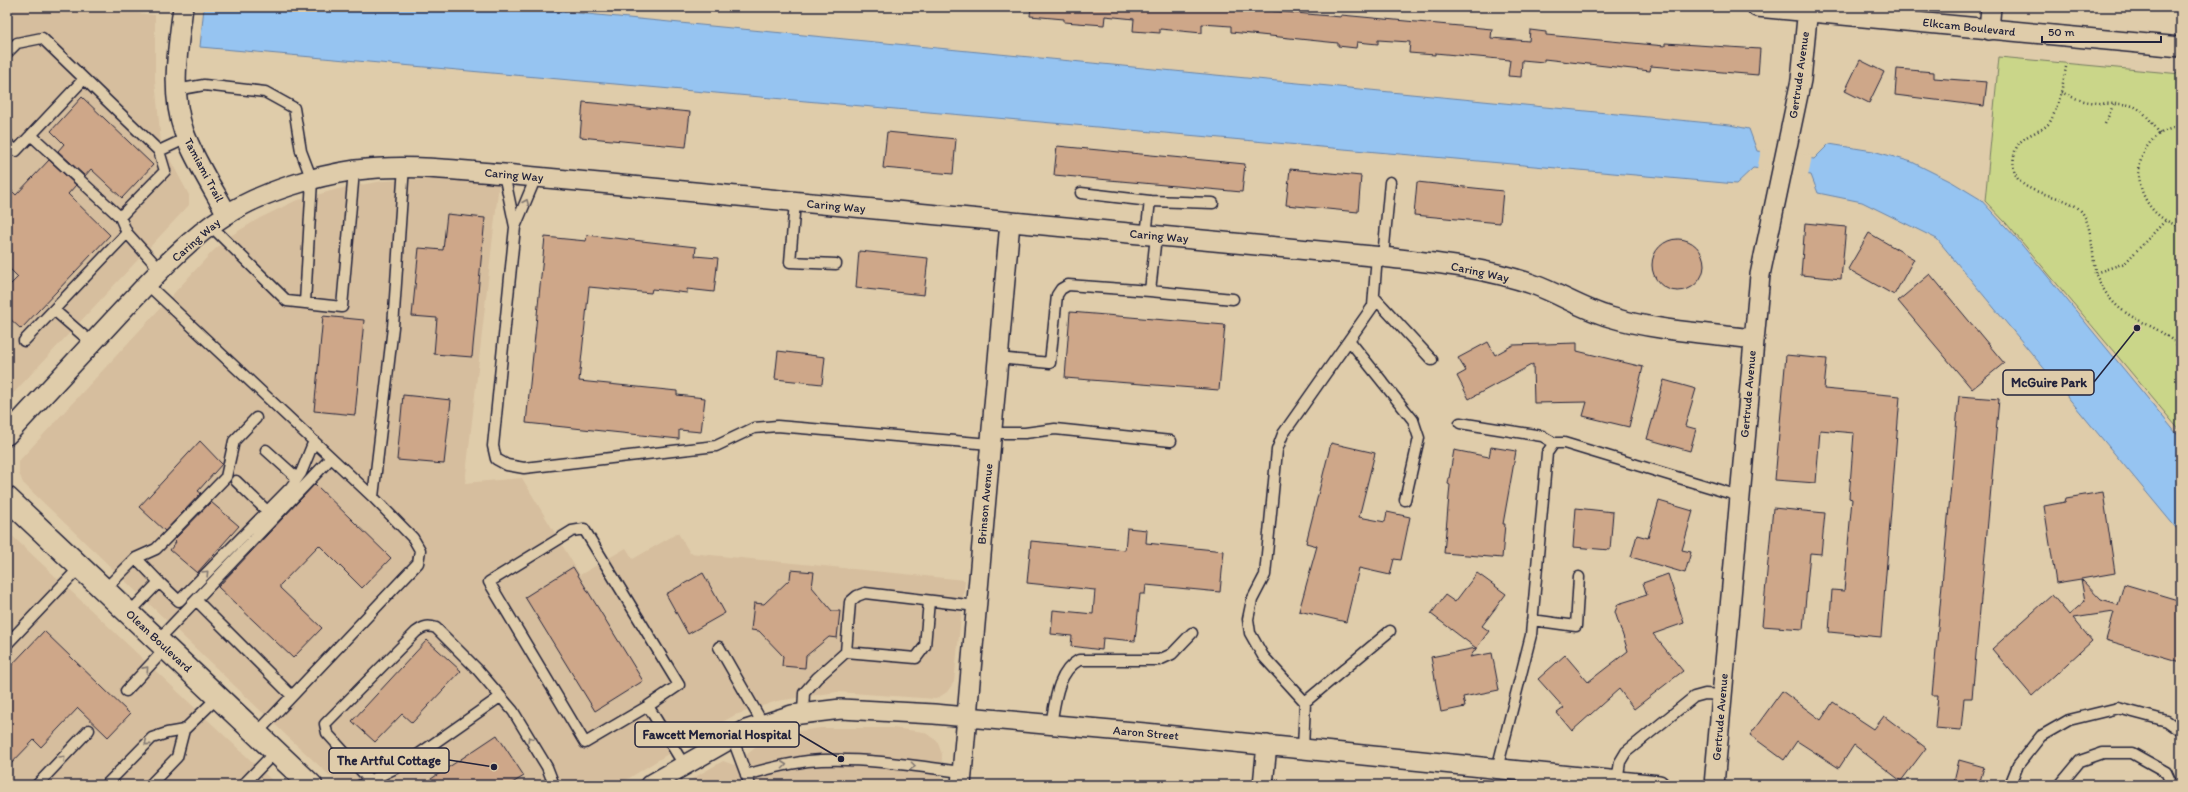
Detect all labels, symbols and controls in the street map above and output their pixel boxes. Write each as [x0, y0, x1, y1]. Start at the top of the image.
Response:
street label: Elkcam Boulevard [1922, 15, 2017, 39]
scale bar [2042, 18, 2161, 44]
text: 50 m [2048, 25, 2074, 39]
street label: Gertrude Avenue [1786, 30, 1812, 119]
street label: Tamiami Trail [181, 136, 227, 205]
street label: Caring Way [484, 165, 544, 185]
street label: Caring Way [806, 196, 866, 216]
one-way arrow [521, 198, 529, 205]
street label: Caring Way [169, 215, 223, 265]
street label: Caring Way [1129, 226, 1189, 246]
street label: Caring Way [1450, 259, 1511, 285]
street label: Gertrude Avenue [1737, 349, 1759, 438]
callout: McGuire Park [2003, 370, 2094, 395]
text: McGuire Park [2011, 375, 2087, 390]
street label: Brinson Avenue [974, 463, 996, 545]
one-way arrow [202, 570, 209, 578]
street label: Olean Boulevard [123, 607, 195, 676]
one-way arrow [141, 666, 149, 674]
street label: Gertrude Avenue [1709, 672, 1731, 761]
callout: Fawcett Memorial Hospital [635, 722, 799, 747]
street label: Aaron Street [1113, 723, 1180, 743]
text: Fawcett Memorial Hospital [642, 727, 792, 743]
one-way arrow [527, 736, 534, 743]
one-way arrow [145, 738, 152, 745]
callout: The Artful Cottage [329, 748, 449, 773]
text: The Artful Cottage [336, 753, 441, 769]
one-way arrow [58, 755, 65, 762]
one-way arrow [780, 761, 787, 770]
one-way arrow [910, 761, 916, 770]

